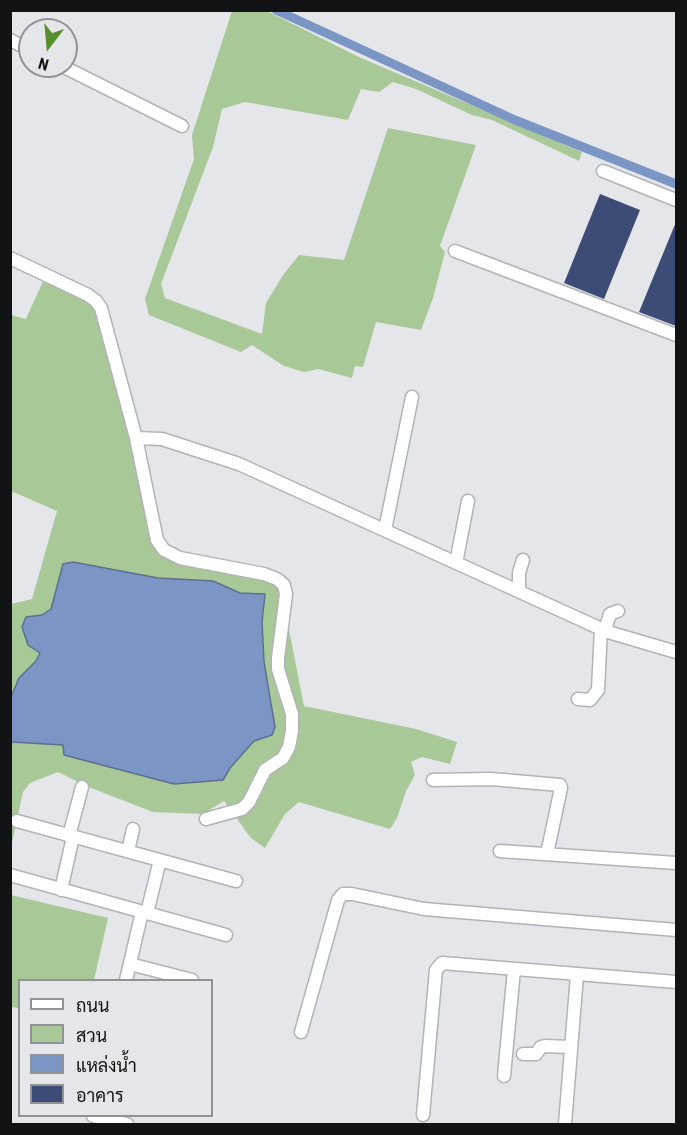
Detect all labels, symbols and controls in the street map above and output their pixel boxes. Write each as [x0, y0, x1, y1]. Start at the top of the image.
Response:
north arrow [18, 18, 78, 78]
text: N [36, 53, 51, 74]
legend [18, 979, 213, 1117]
text: ถนน [76, 995, 109, 1016]
text: สวน [76, 1025, 107, 1046]
text: แหล่งน้ำ [76, 1055, 137, 1076]
text: อาคาร [76, 1085, 124, 1106]

